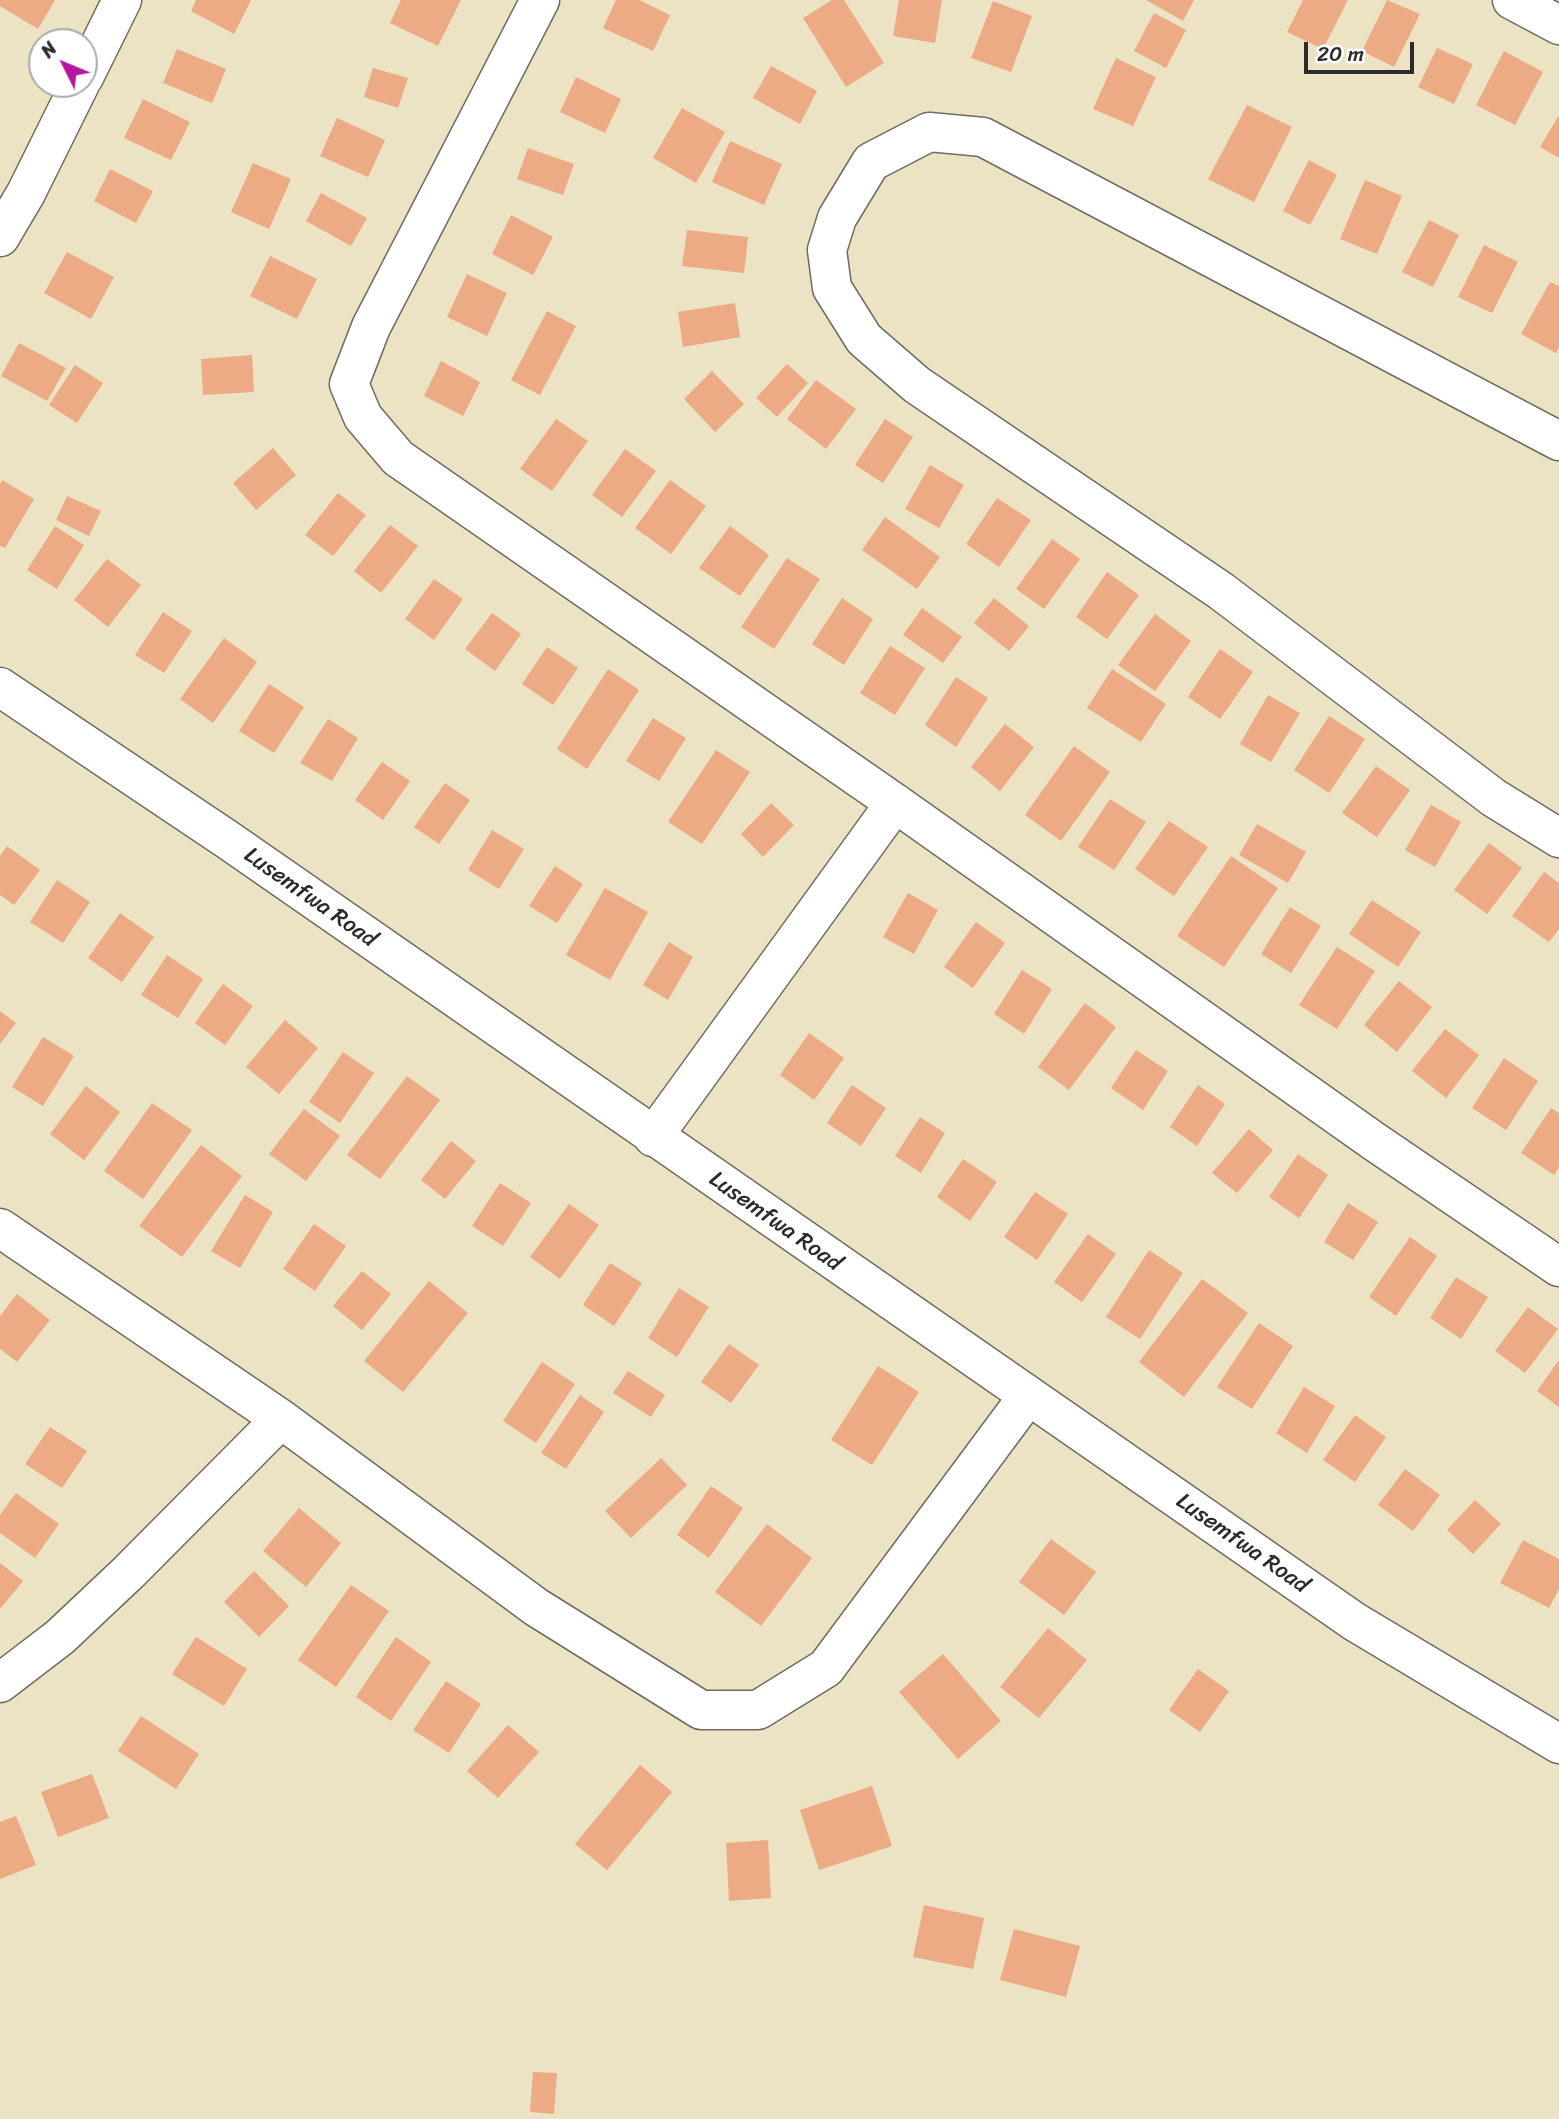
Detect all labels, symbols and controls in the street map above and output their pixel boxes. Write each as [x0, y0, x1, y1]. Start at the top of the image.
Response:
north arrow [28, 28, 98, 98]
scale bar [1307, 28, 1417, 72]
text: N [32, 34, 65, 66]
text: 20 m [1317, 35, 1364, 73]
street label: Lusemfwa Road [238, 842, 382, 954]
street label: Lusemfwa Road [703, 1166, 847, 1278]
street label: Lusemfwa Road [1170, 1488, 1314, 1600]

